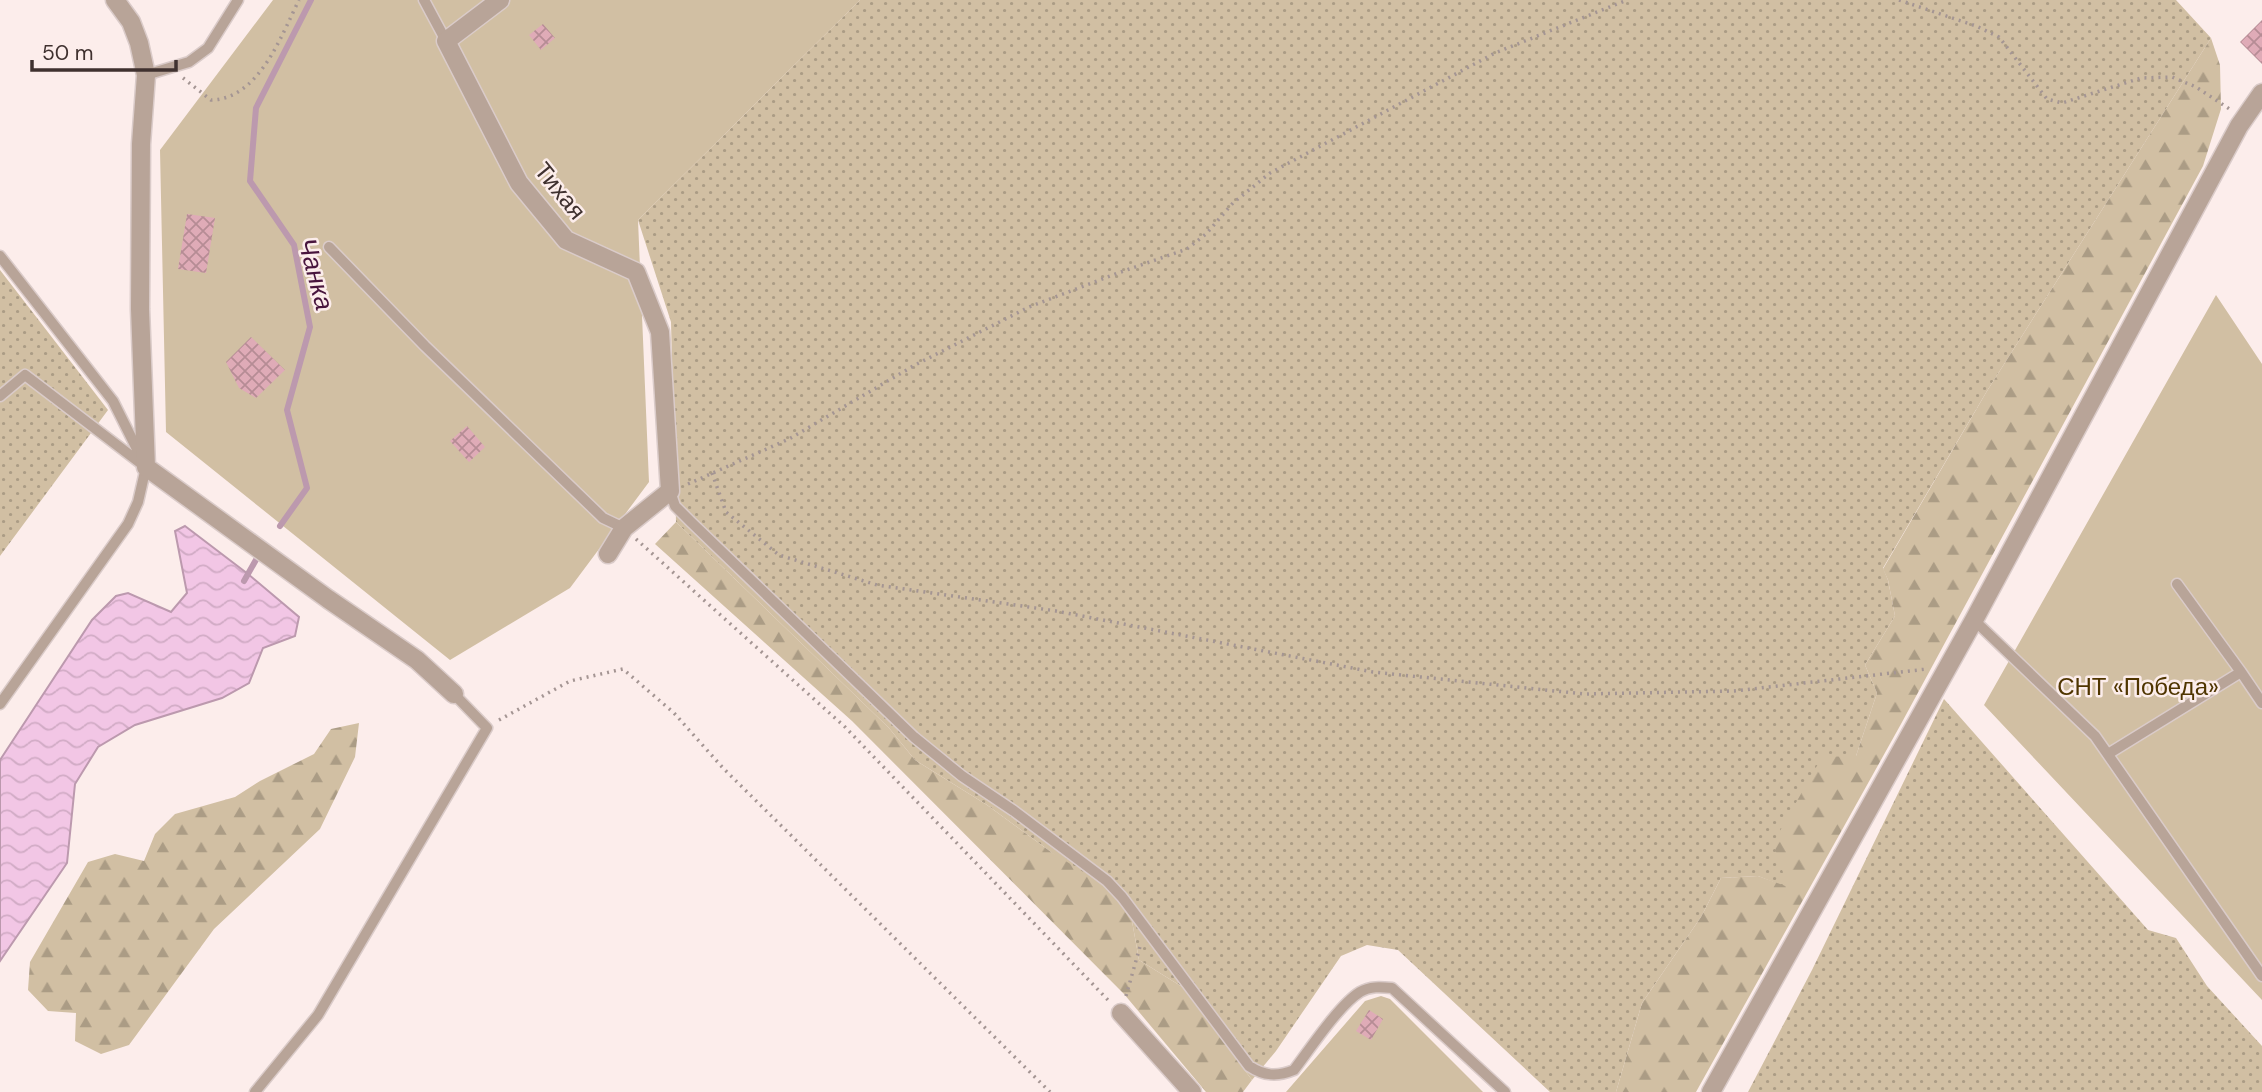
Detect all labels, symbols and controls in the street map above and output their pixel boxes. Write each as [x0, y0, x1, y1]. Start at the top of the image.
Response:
scale bar [32, 28, 175, 72]
text: 50 m [42, 39, 93, 67]
street label: Тихая [528, 156, 593, 226]
water label: Чанка [290, 234, 342, 314]
park label: СНТ «Победа» [2057, 671, 2219, 702]

